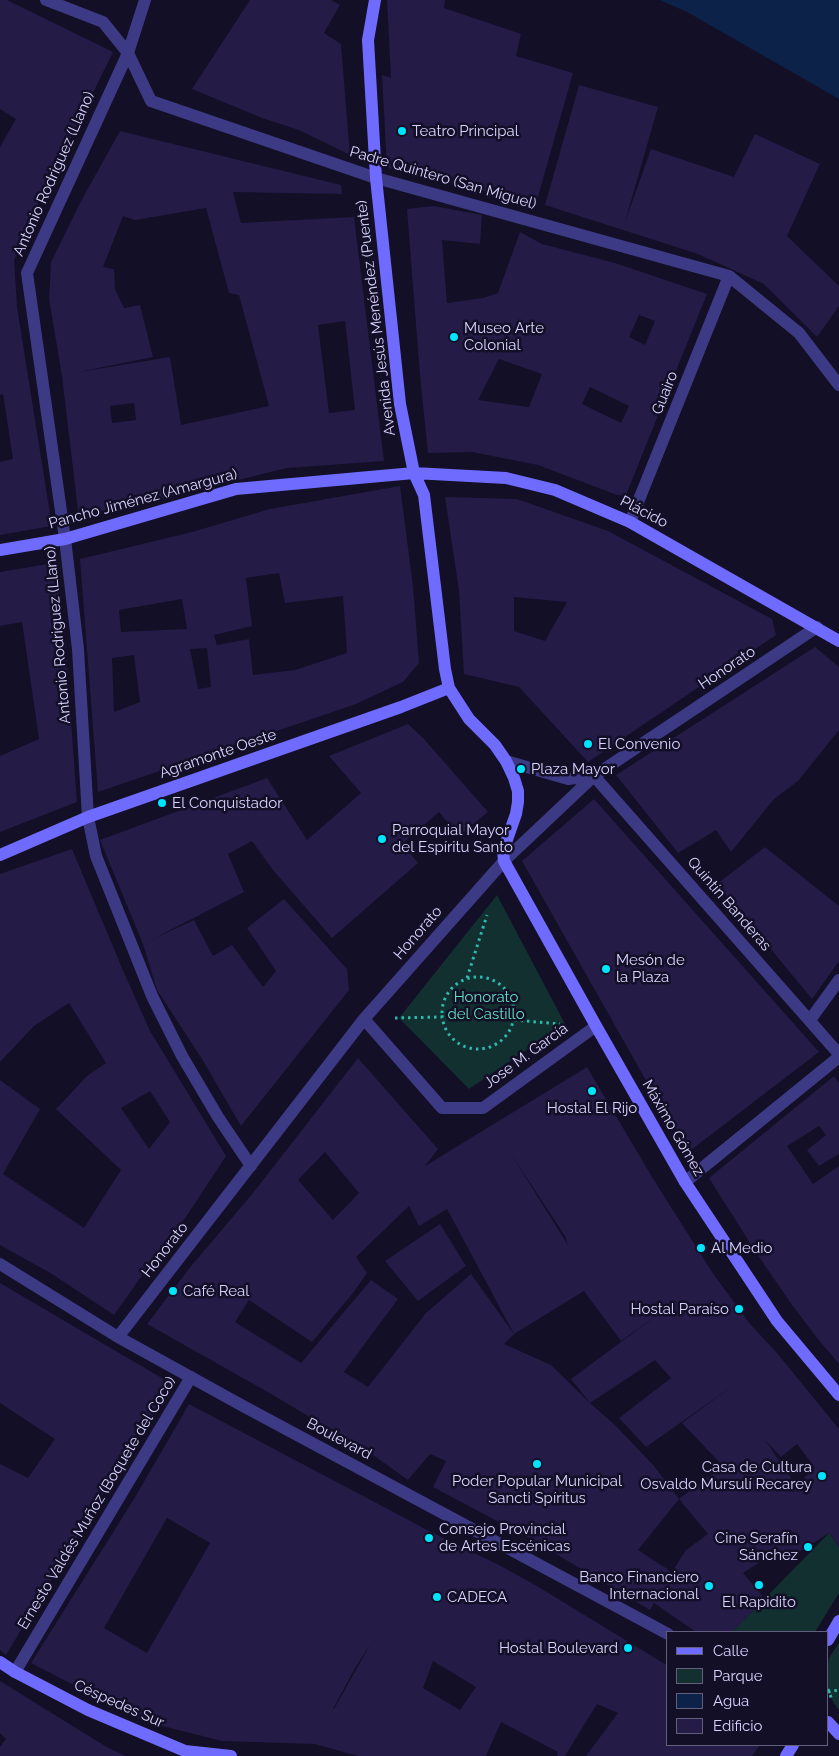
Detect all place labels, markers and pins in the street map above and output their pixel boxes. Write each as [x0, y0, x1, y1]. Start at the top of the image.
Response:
place label: Teatro Principal [412, 122, 519, 140]
marker: Teatro Principal [396, 125, 408, 137]
place label: Museo Arte Colonial [464, 319, 544, 354]
marker: Museo Arte Colonial [448, 331, 460, 343]
place label: El Convenio [598, 735, 680, 753]
marker: El Convenio [582, 738, 594, 750]
place label: Plaza Mayor [531, 760, 615, 778]
marker: Plaza Mayor [515, 763, 527, 775]
place label: El Conquistador [172, 794, 282, 812]
marker: El Conquistador [156, 797, 168, 809]
place label: Parroquial Mayor del Espíritu Santo [392, 821, 513, 856]
marker: Parroquial Mayor del Espíritu Santo [376, 833, 388, 845]
place label: Mesón de la Plaza [616, 951, 685, 986]
marker: Mesón de la Plaza [600, 963, 612, 975]
marker: Hostal El Rijo [586, 1085, 598, 1097]
place label: Hostal El Rijo [547, 1099, 637, 1117]
place label: Al Medio [711, 1239, 772, 1257]
marker: Al Medio [695, 1242, 707, 1254]
place label: Café Real [183, 1282, 249, 1300]
marker: Café Real [167, 1285, 179, 1297]
place label: Hostal Paraíso [631, 1300, 729, 1318]
marker: Hostal Paraíso [733, 1303, 745, 1315]
marker: Poder Popular Municipal Sancti Spíritus [531, 1458, 543, 1470]
place label: Casa de Cultura Osvaldo Mursulí Recarey [640, 1458, 812, 1493]
marker: Casa de Cultura Osvaldo Mursulí Recarey [816, 1470, 828, 1482]
place label: Poder Popular Municipal Sancti Spíritus [452, 1472, 622, 1507]
place label: Consejo Provincial de Artes Escénicas [439, 1520, 570, 1555]
place label: Cine Serafín Sánchez [715, 1529, 798, 1564]
marker: Consejo Provincial de Artes Escénicas [423, 1532, 435, 1544]
marker: Cine Serafín Sánchez [802, 1541, 814, 1553]
place label: Banco Financiero Internacional [579, 1568, 699, 1603]
marker: El Rapidito [753, 1579, 765, 1591]
marker: Banco Financiero Internacional [703, 1580, 715, 1592]
place label: CADECA [447, 1588, 507, 1606]
marker: CADECA [431, 1591, 443, 1603]
place label: El Rapidito [722, 1593, 796, 1611]
place label: Hostal Boulevard [499, 1639, 618, 1657]
marker: Hostal Boulevard [622, 1642, 634, 1654]

